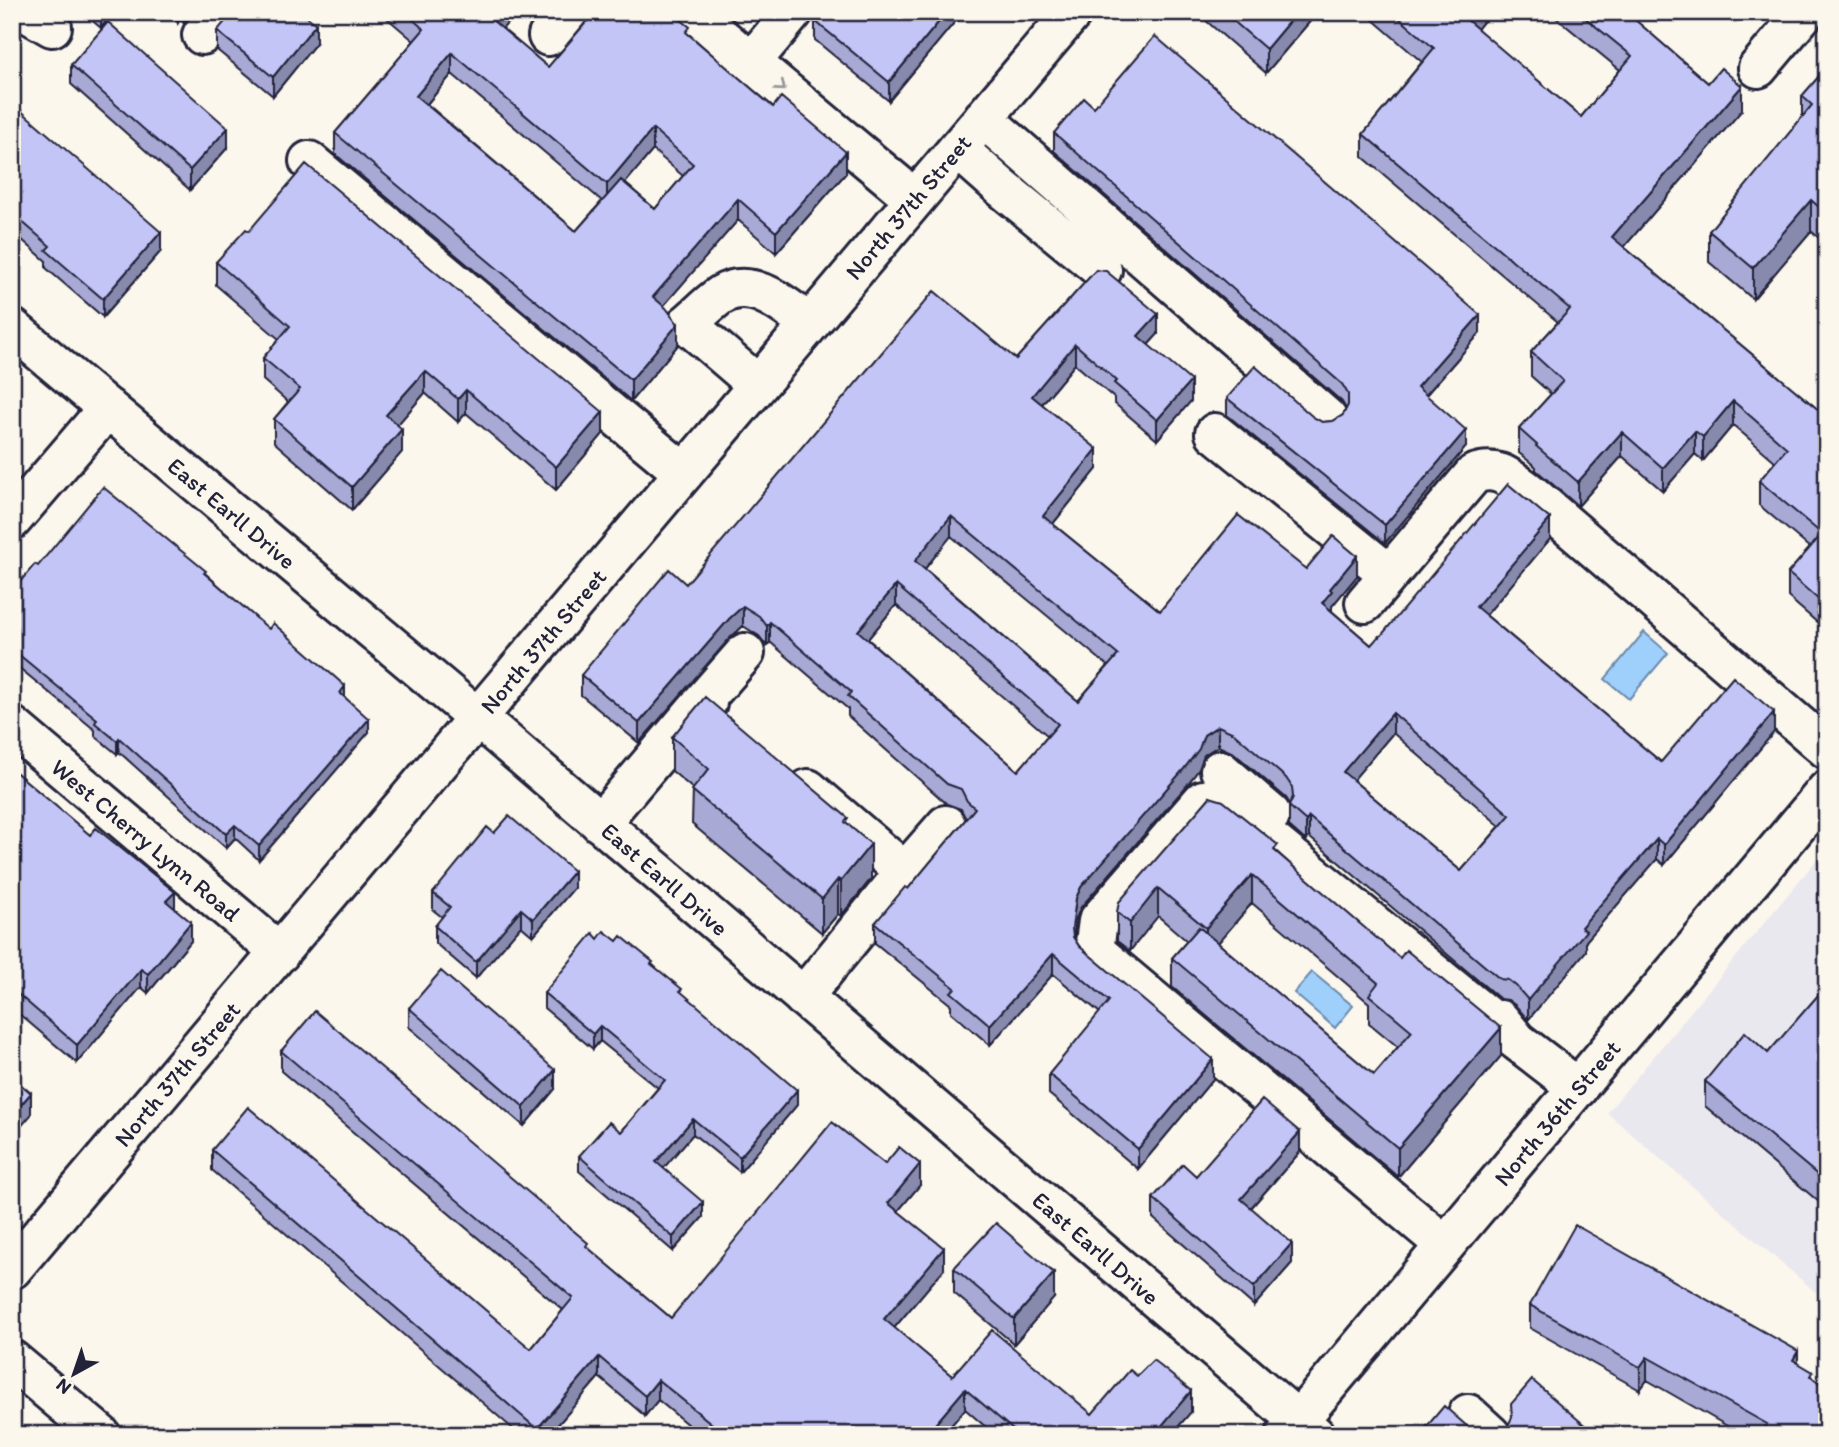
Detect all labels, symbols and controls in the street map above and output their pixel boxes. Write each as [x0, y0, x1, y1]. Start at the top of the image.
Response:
one-way arrow [772, 79, 785, 91]
street label: North 37th Street [839, 128, 977, 286]
street label: East Earll Drive [162, 451, 302, 575]
street label: North 37th Street [474, 562, 612, 720]
street label: West Cherry Lynn Road [45, 752, 247, 928]
street label: East Earll Drive [596, 816, 734, 942]
street label: North 37th Street [108, 995, 246, 1153]
street label: North 36th Street [1488, 1034, 1626, 1192]
street label: East Earll Drive [1027, 1185, 1165, 1311]
north arrow [38, 1338, 108, 1408]
text: N [51, 1374, 76, 1400]

